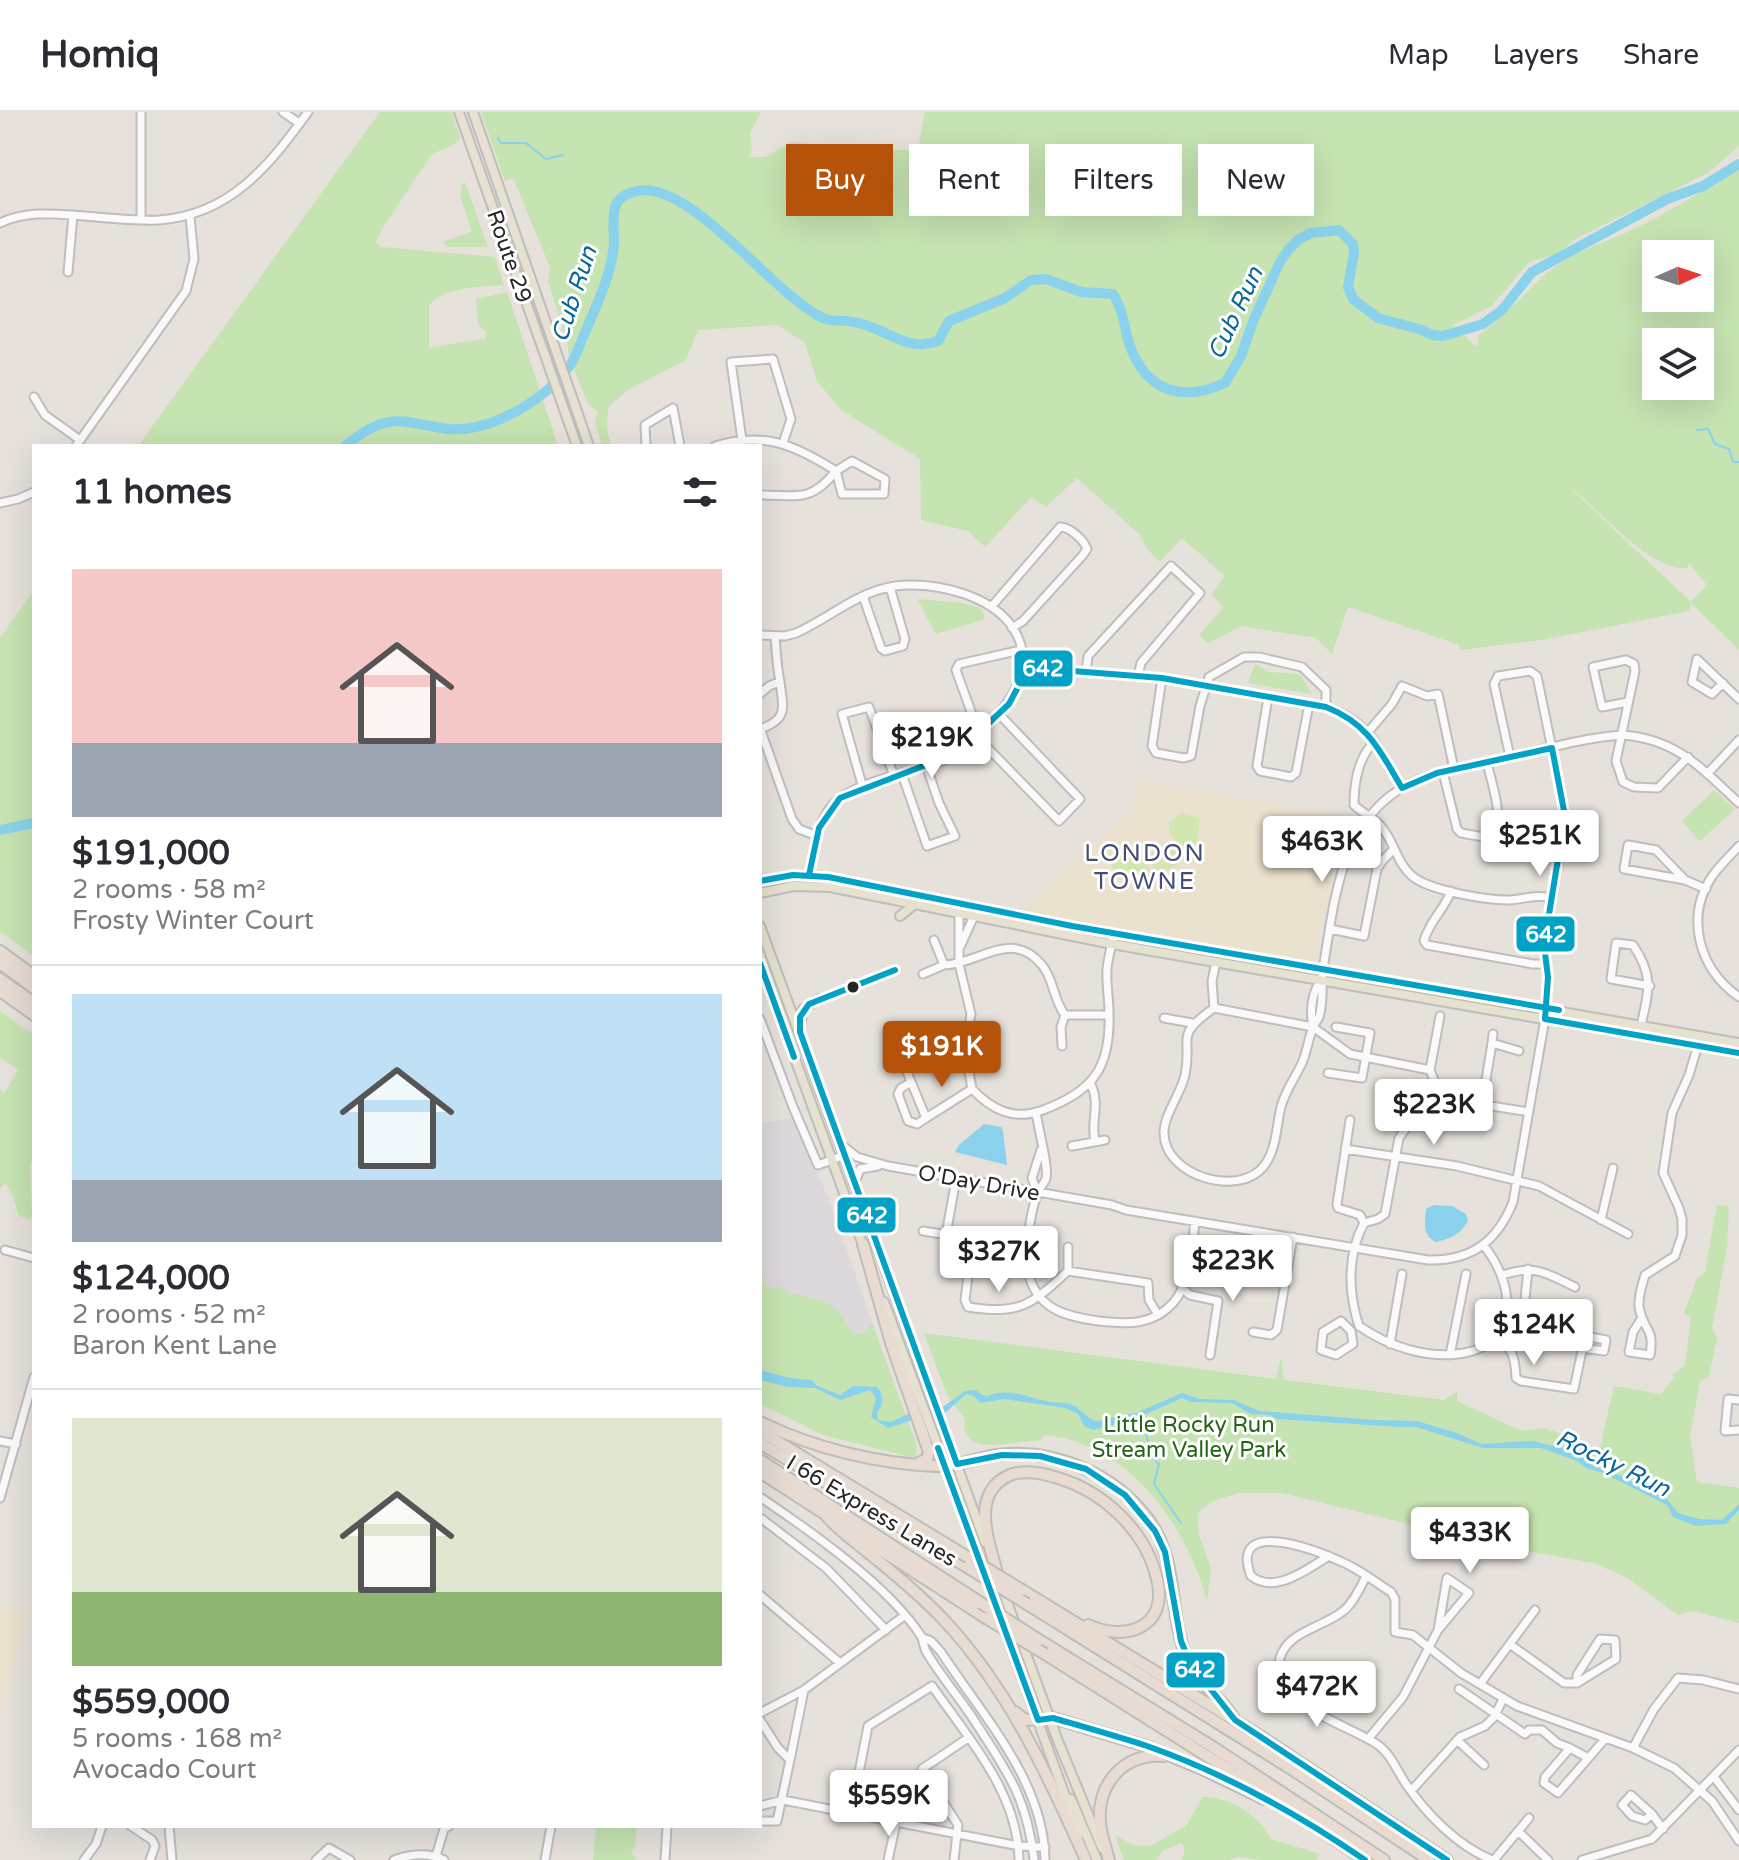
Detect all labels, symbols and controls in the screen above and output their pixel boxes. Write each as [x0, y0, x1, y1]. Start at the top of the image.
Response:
text: Homiq [40, 32, 160, 78]
text: Map [1388, 38, 1449, 72]
text: Layers [1493, 38, 1579, 72]
text: Share [1623, 38, 1699, 72]
chip: Buy [786, 144, 893, 216]
chip: Rent [909, 144, 1029, 216]
chip: Filters [1045, 144, 1182, 216]
chip: New [1198, 144, 1314, 216]
street label: Route 29 [481, 206, 537, 306]
north arrow [1642, 240, 1714, 312]
map controls [1642, 240, 1714, 400]
water label: Cub Run [545, 241, 604, 346]
water label: Cub Run [1201, 261, 1270, 364]
button: layers [1642, 328, 1714, 400]
icon: filters [678, 470, 722, 514]
text: 11 homes [72, 472, 232, 513]
icon: home [325, 621, 469, 765]
line badge: 642 [1013, 649, 1074, 688]
text: 642 [1022, 656, 1064, 682]
pin: $219K [876, 712, 988, 780]
text: $219K [891, 722, 973, 753]
pin: $251K [1484, 810, 1596, 878]
pin: $463K [1266, 816, 1378, 884]
text: $251K [1499, 820, 1581, 851]
text: $463K [1281, 826, 1363, 857]
text: $191,000 [72, 833, 230, 874]
district label: LONDON TOWNE [1084, 839, 1206, 896]
text: 2 rooms · 58 m² [72, 874, 266, 905]
text: Frosty Winter Court [72, 905, 314, 936]
line badge: 642 [1515, 915, 1576, 953]
text: 642 [1525, 922, 1567, 948]
unlabelled marker [845, 979, 861, 995]
pin: $191K [886, 1021, 998, 1089]
text: $191K [901, 1031, 983, 1062]
icon: home [325, 1046, 469, 1190]
pin: $223K [1378, 1079, 1490, 1147]
text: $223K [1393, 1089, 1475, 1120]
street label: O'Day Drive [916, 1160, 1042, 1206]
line badge: 642 [836, 1196, 897, 1234]
text: 642 [846, 1203, 888, 1229]
pin: $327K [943, 1226, 1055, 1294]
pin: $223K [1177, 1235, 1289, 1303]
text: $327K [958, 1236, 1040, 1267]
text: $223K [1192, 1245, 1274, 1276]
text: $124,000 [72, 1258, 230, 1299]
text: 2 rooms · 52 m² [72, 1299, 266, 1330]
pin: $124K [1478, 1299, 1590, 1367]
text: $124K [1493, 1309, 1575, 1340]
text: Baron Kent Lane [72, 1330, 277, 1361]
park label: Little Rocky Run Stream Valley Park [1092, 1412, 1286, 1463]
water label: Rocky Run [1551, 1423, 1676, 1504]
street label: I 66 Express Lanes [782, 1450, 961, 1572]
icon: home [325, 1470, 469, 1614]
pin: $433K [1414, 1507, 1526, 1575]
text: $433K [1429, 1517, 1511, 1548]
line badge: 642 [1165, 1651, 1226, 1689]
text: 642 [1174, 1657, 1216, 1683]
pin: $472K [1261, 1661, 1373, 1729]
text: $472K [1276, 1671, 1358, 1702]
text: $559,000 [72, 1682, 230, 1723]
text: 5 rooms · 168 m² [72, 1723, 282, 1754]
text: Avocado Court [72, 1754, 257, 1785]
pin: $559K [833, 1770, 945, 1838]
text: $559K [848, 1780, 930, 1811]

